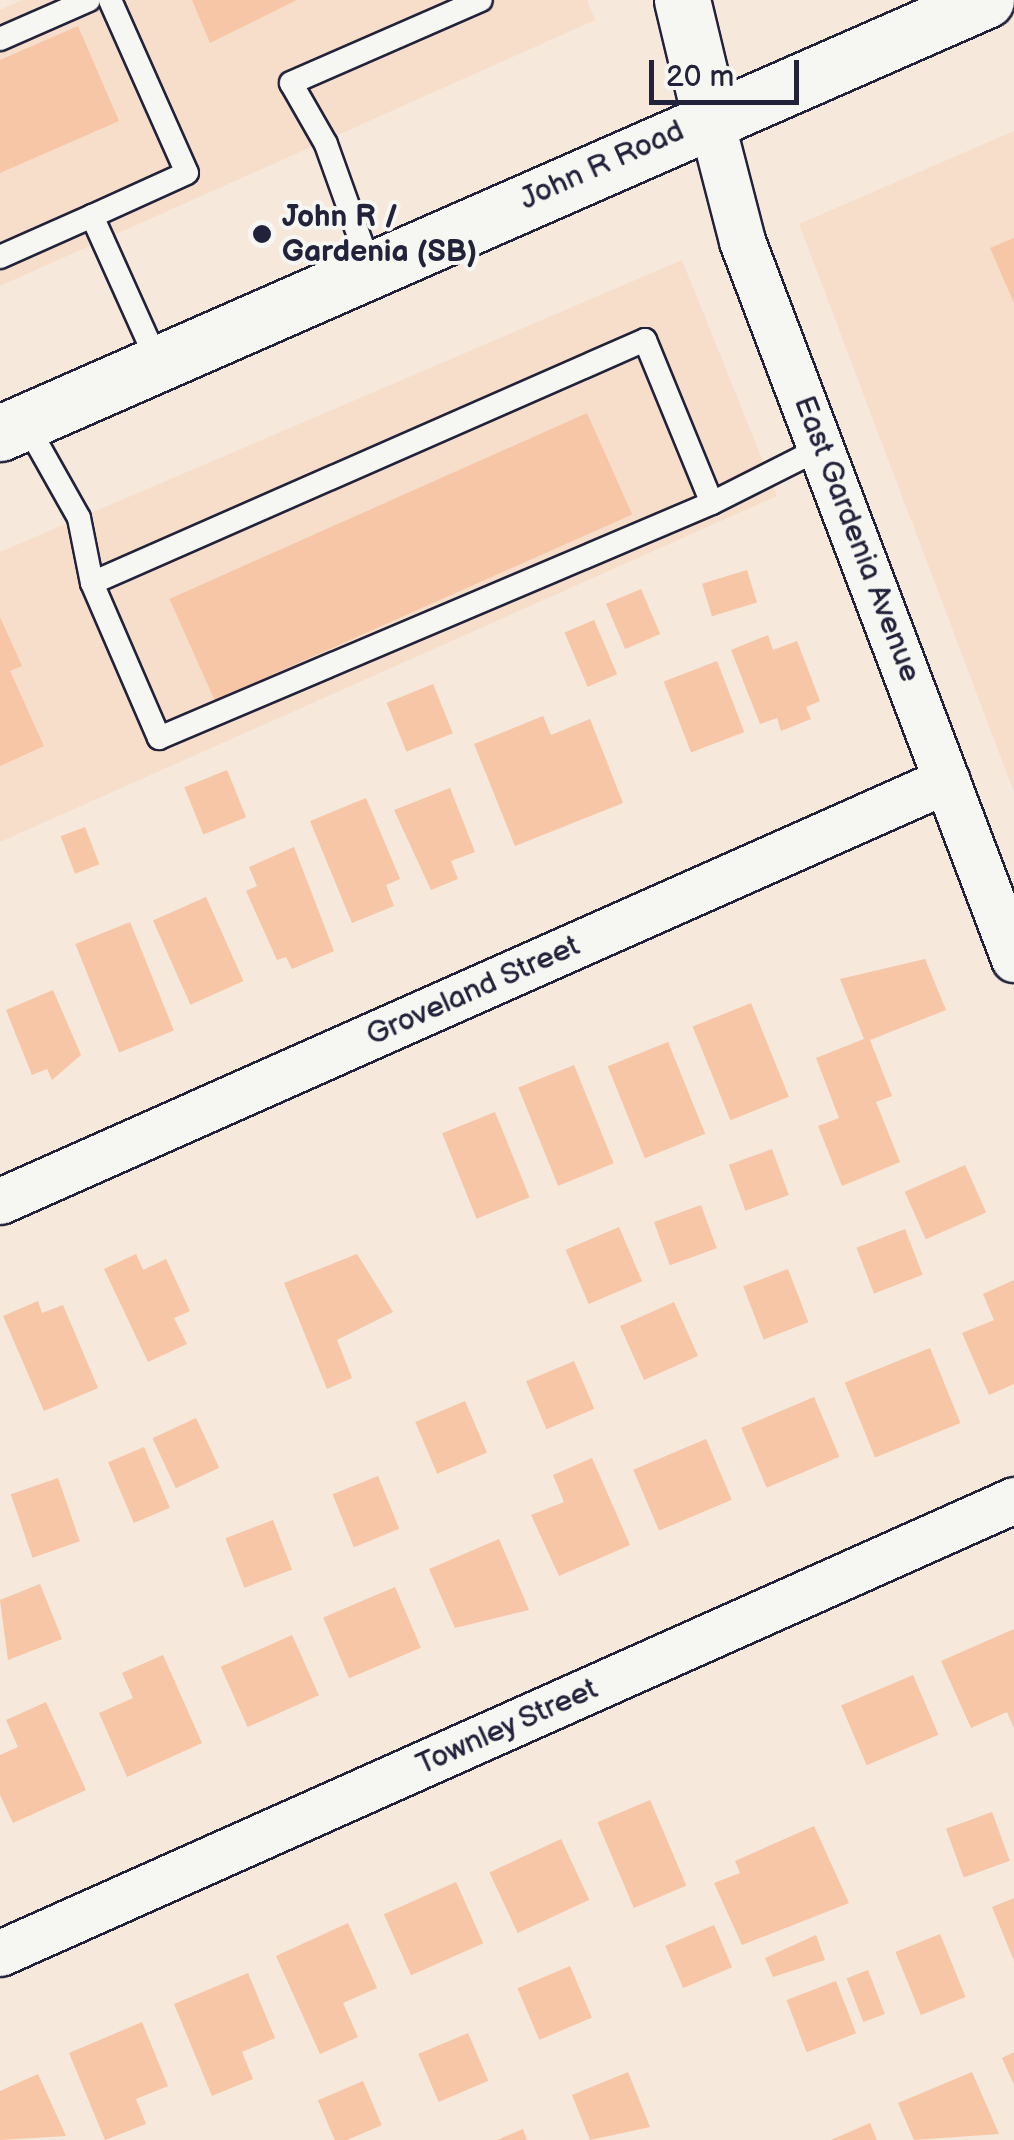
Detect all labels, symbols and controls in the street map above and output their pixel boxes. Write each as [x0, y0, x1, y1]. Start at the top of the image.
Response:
scale bar [654, 40, 804, 102]
text: 20 m [666, 59, 734, 95]
street label: John R Road [514, 113, 690, 217]
place label: John R / Gardenia (SB) [282, 199, 477, 270]
marker: John R / Gardenia (SB) [251, 223, 273, 245]
street label: East Gardenia Avenue [786, 391, 928, 687]
street label: Groveland Street [361, 928, 585, 1054]
street label: Townley Street [410, 1671, 604, 1783]

